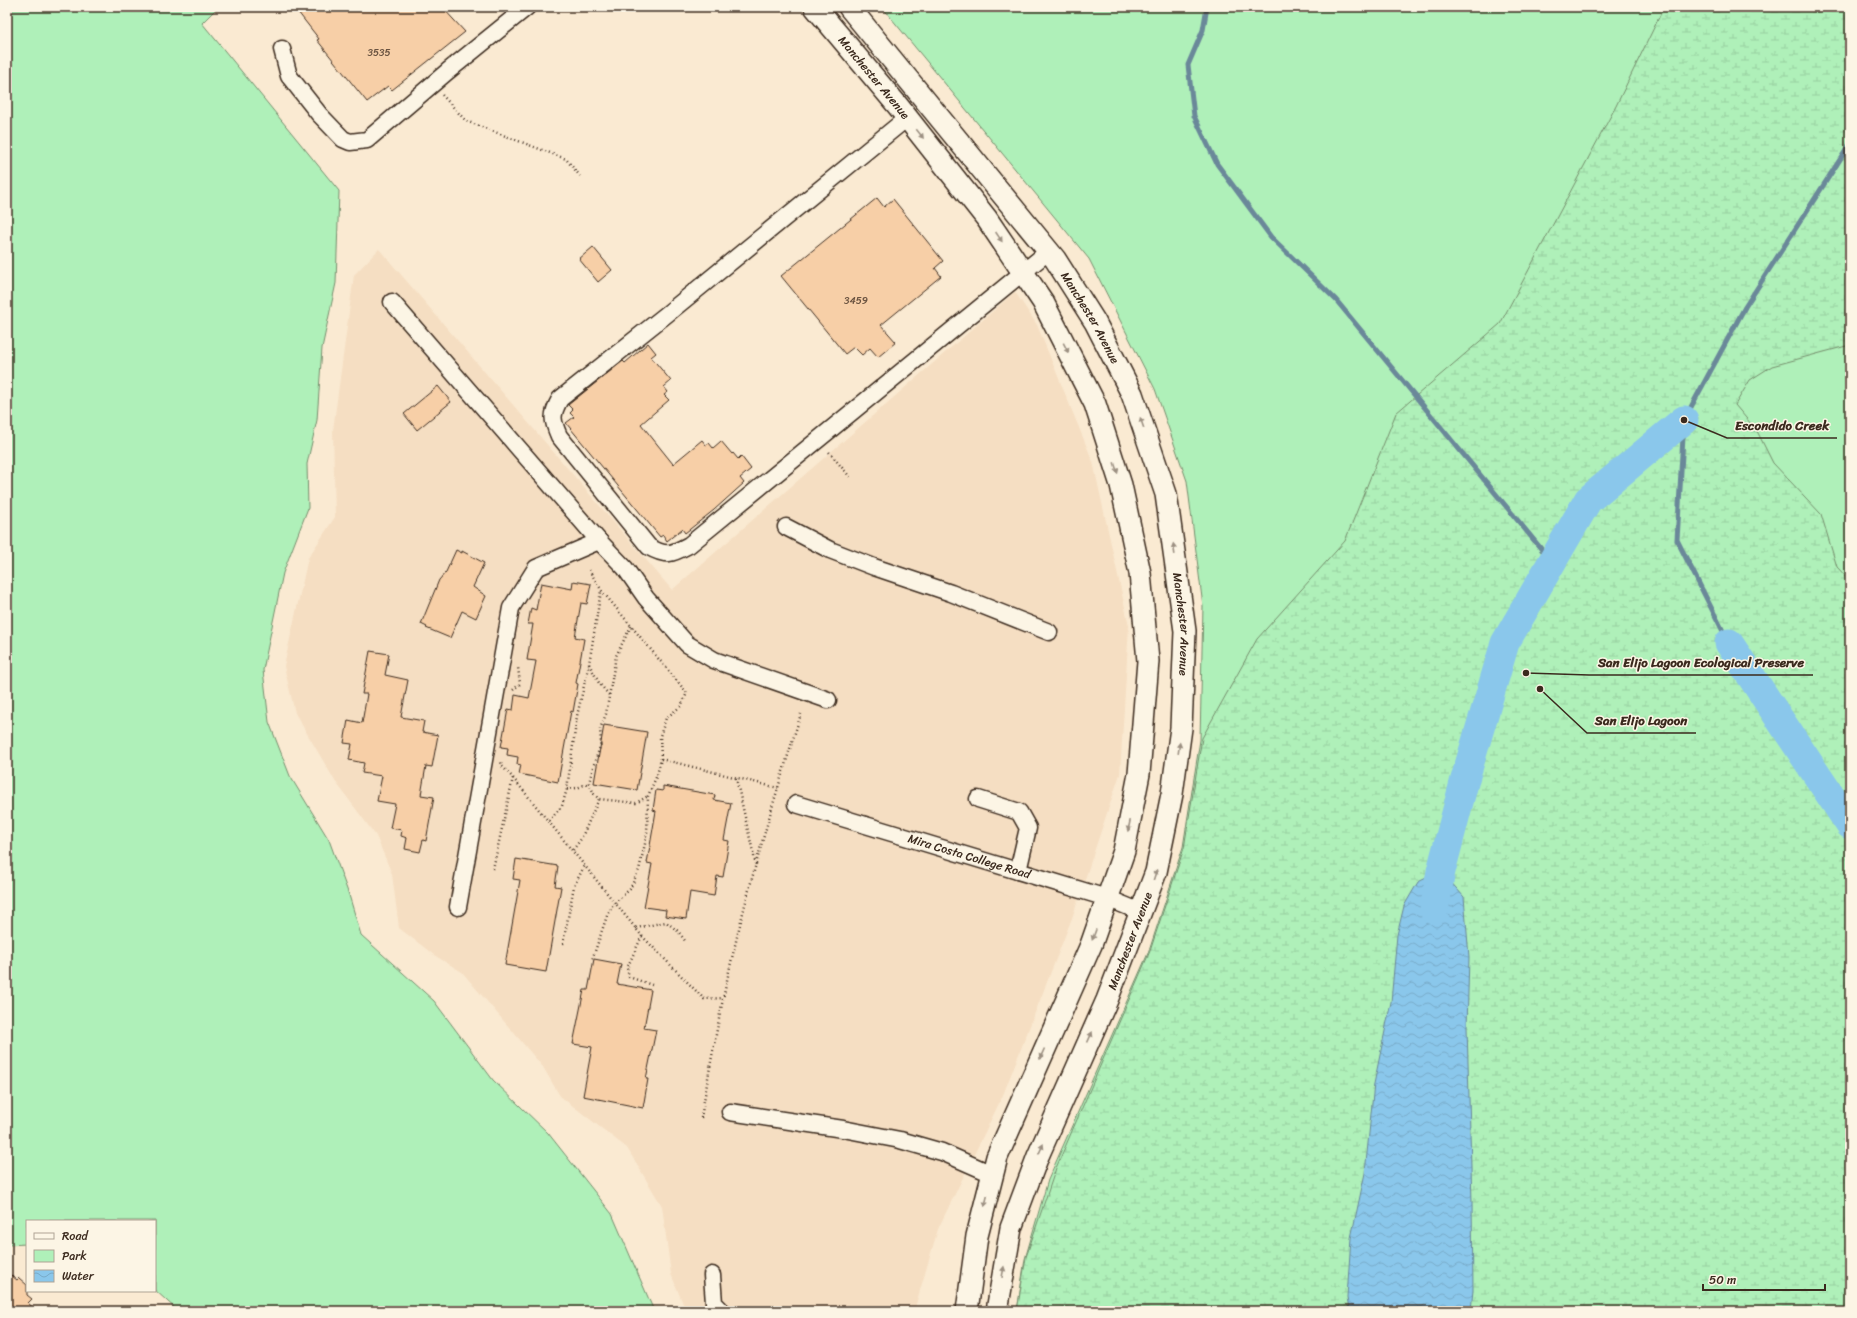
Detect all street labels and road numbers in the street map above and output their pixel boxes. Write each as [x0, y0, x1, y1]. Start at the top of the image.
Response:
street label: Manchester Avenue [832, 31, 916, 124]
street label: Manchester Avenue [1055, 267, 1126, 368]
street label: Manchester Avenue [1166, 571, 1196, 676]
street label: Mira Costa College Road [905, 827, 1035, 886]
street label: Manchester Avenue [1101, 888, 1159, 993]

